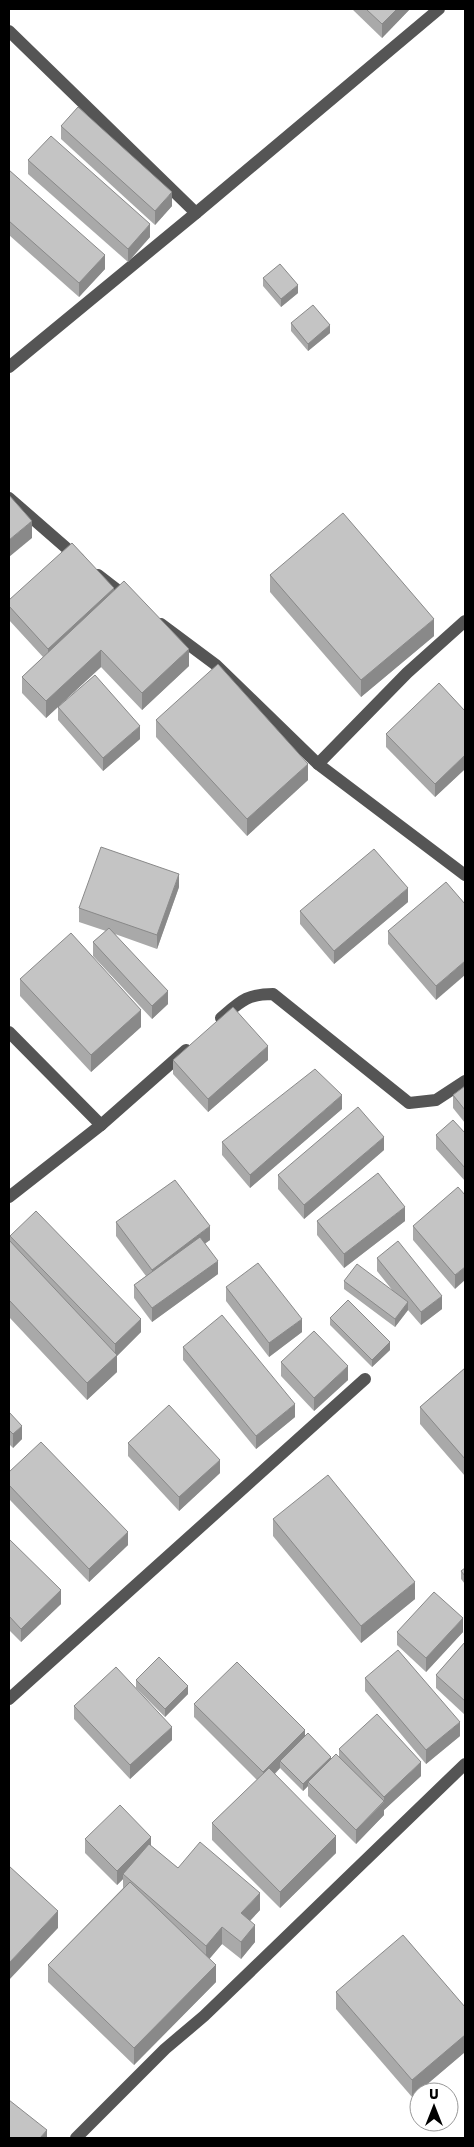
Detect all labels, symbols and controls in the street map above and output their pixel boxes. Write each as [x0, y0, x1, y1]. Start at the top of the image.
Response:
north arrow [409, 2082, 459, 2132]
text: U [429, 2084, 439, 2104]

